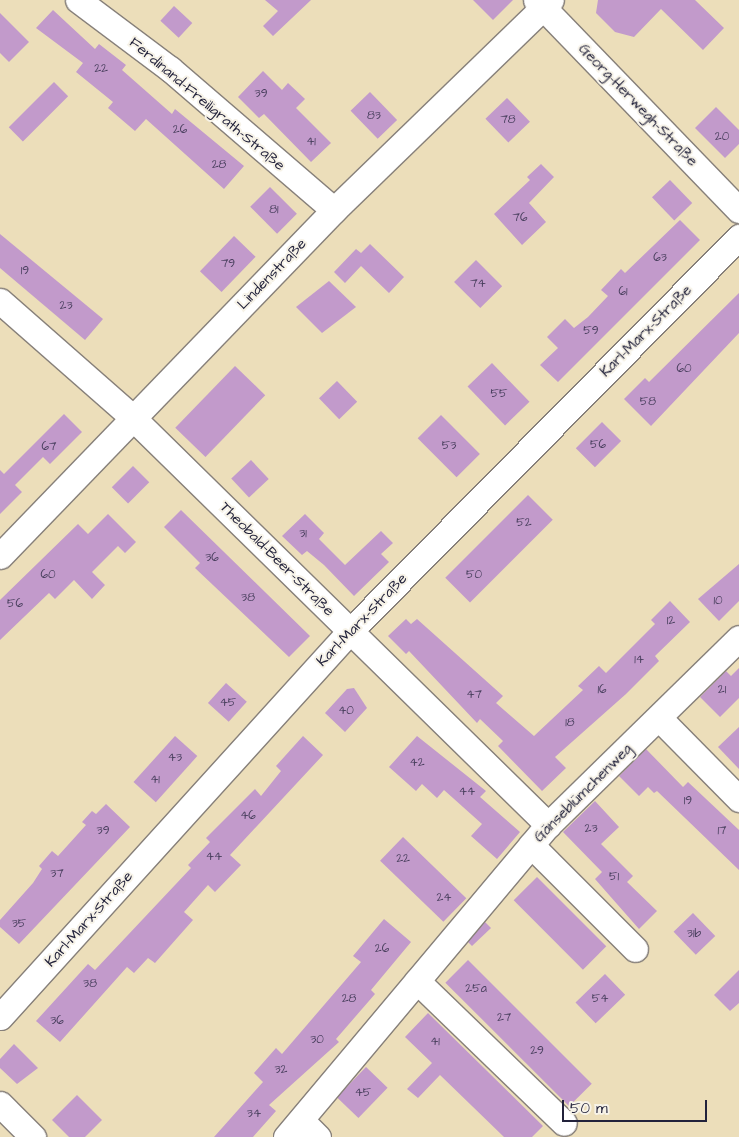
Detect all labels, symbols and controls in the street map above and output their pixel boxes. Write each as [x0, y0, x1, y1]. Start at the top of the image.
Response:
street label: Ferdinand-Freiligrath-Straße [126, 34, 288, 174]
street label: Georg-Herwegh-Straße [575, 40, 701, 170]
house number: 22 [94, 62, 108, 76]
house number: 39 [255, 87, 267, 101]
house number: 83 [367, 109, 381, 123]
house number: 78 [500, 113, 516, 127]
house number: 26 [173, 123, 187, 137]
house number: 20 [715, 130, 729, 144]
house number: 41 [306, 135, 316, 149]
house number: 28 [212, 158, 226, 172]
house number: 81 [269, 203, 279, 217]
house number: 76 [513, 211, 527, 225]
street label: Lindenstraße [234, 235, 310, 313]
house number: 63 [653, 251, 667, 265]
house number: 79 [221, 257, 235, 271]
house number: 19 [21, 264, 29, 278]
house number: 74 [470, 277, 486, 291]
street label: Karl-Marx-Straße [596, 281, 696, 381]
house number: 61 [618, 285, 628, 299]
house number: 23 [60, 299, 72, 313]
house number: 59 [583, 324, 599, 338]
house number: 60 [676, 362, 692, 376]
house number: 55 [491, 387, 507, 401]
house number: 58 [640, 395, 656, 409]
house number: 56 [590, 438, 606, 452]
house number: 53 [442, 439, 456, 453]
house number: 67 [42, 440, 56, 454]
street label: Theobald-Beer-Straße [216, 498, 338, 620]
house number: 52 [516, 516, 532, 530]
house number: 31 [299, 527, 307, 541]
house number: 36 [205, 551, 219, 565]
house number: 60 [40, 568, 56, 582]
house number: 50 [466, 568, 482, 582]
street label: Karl-Marx-Straße [313, 570, 411, 670]
house number: 38 [241, 591, 255, 605]
house number: 10 [713, 594, 723, 608]
house number: 56 [7, 597, 23, 611]
house number: 12 [667, 614, 675, 628]
house number: 14 [634, 653, 644, 667]
house number: 16 [597, 683, 607, 697]
house number: 21 [718, 683, 726, 697]
house number: 47 [466, 688, 482, 702]
house number: 45 [220, 696, 236, 710]
house number: 40 [338, 704, 354, 718]
house number: 18 [565, 716, 575, 730]
street label: Gänseblümchenweg [530, 740, 636, 846]
house number: 43 [168, 751, 182, 765]
house number: 42 [409, 756, 425, 770]
house number: 41 [150, 773, 160, 787]
house number: 44 [459, 785, 475, 799]
house number: 19 [684, 794, 692, 808]
house number: 46 [240, 809, 256, 823]
house number: 23 [585, 822, 597, 836]
house number: 39 [97, 824, 109, 838]
house number: 17 [718, 824, 726, 838]
house number: 44 [206, 850, 222, 864]
house number: 22 [396, 852, 410, 866]
street label: Karl-Marx-Straße [41, 867, 137, 971]
house number: 37 [50, 867, 64, 881]
house number: 51 [609, 870, 619, 884]
house number: 24 [436, 891, 452, 905]
house number: 35 [12, 917, 26, 931]
house number: 31b [687, 927, 701, 941]
house number: 26 [375, 942, 389, 956]
house number: 38 [83, 977, 97, 991]
house number: 25a [465, 982, 487, 996]
house number: 28 [342, 992, 356, 1006]
house number: 54 [592, 992, 608, 1006]
house number: 27 [497, 1011, 511, 1025]
house number: 36 [50, 1014, 64, 1028]
house number: 30 [310, 1033, 324, 1047]
house number: 41 [430, 1035, 440, 1049]
house number: 29 [530, 1044, 544, 1058]
house number: 32 [275, 1063, 287, 1077]
house number: 45 [355, 1086, 371, 1100]
scale bar [564, 1090, 709, 1122]
text: 50 m [570, 1098, 608, 1119]
house number: 34 [247, 1107, 261, 1121]

